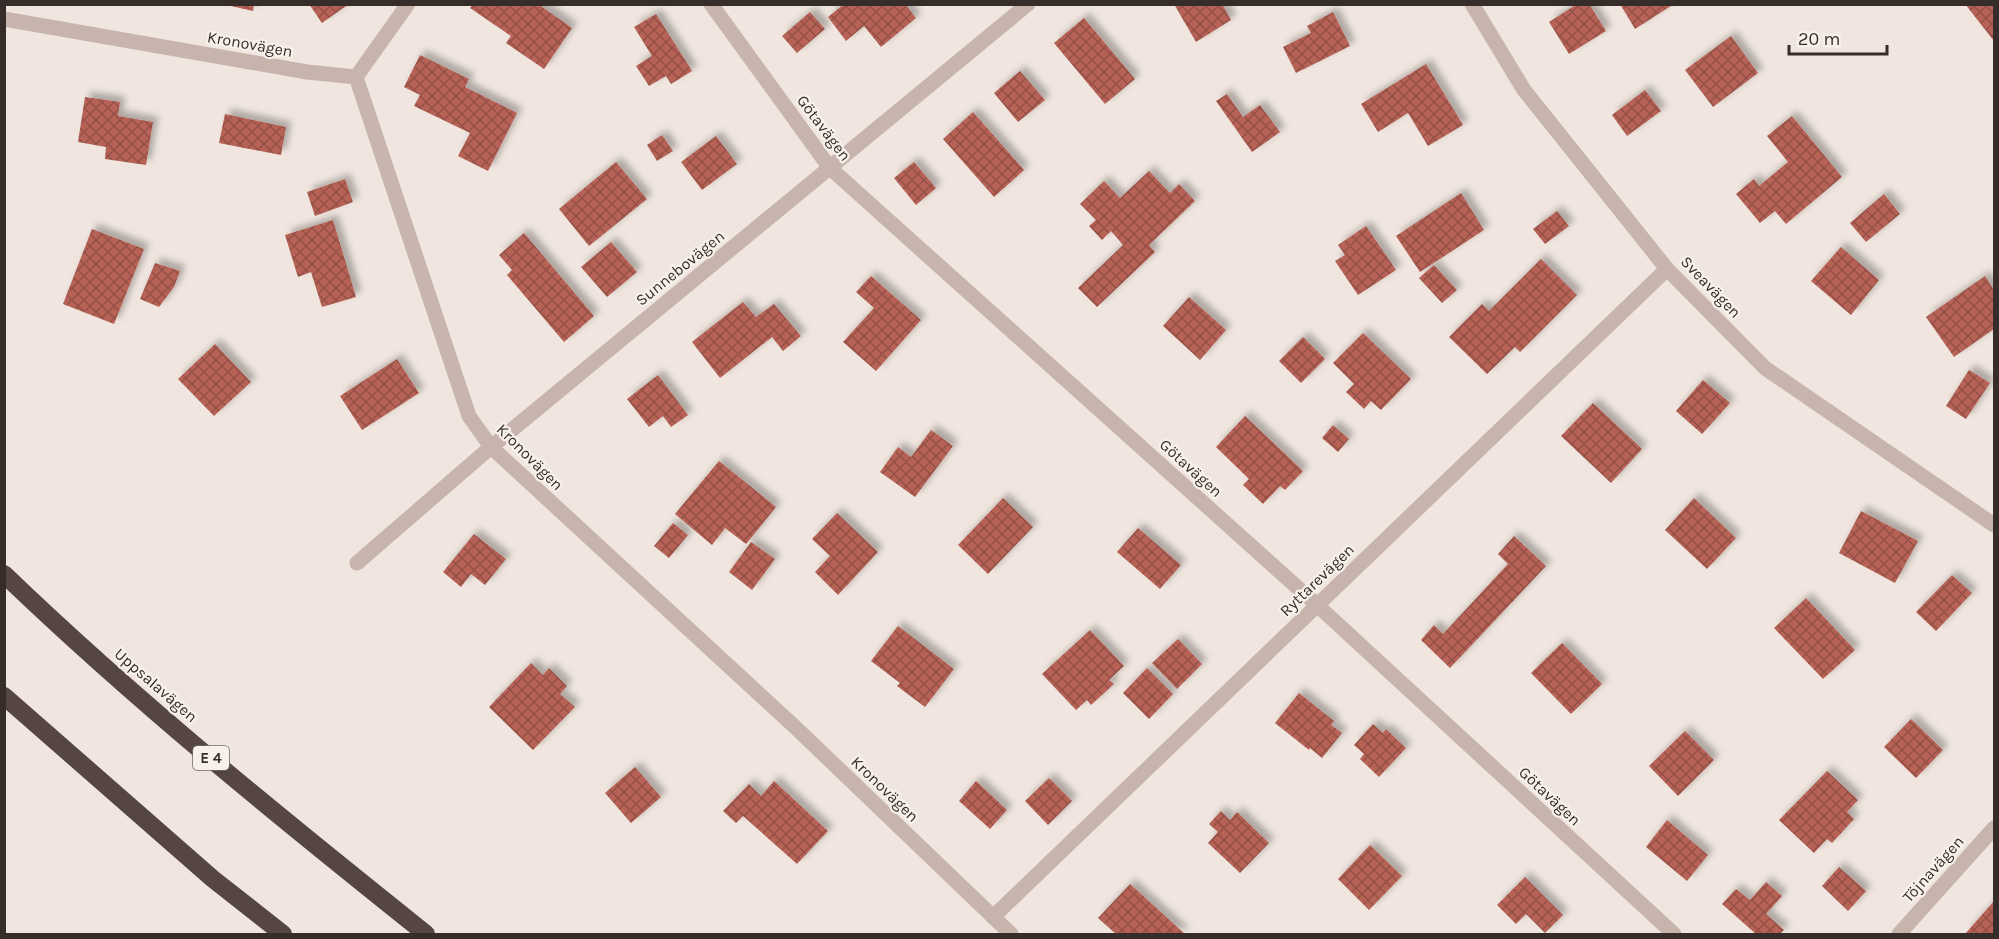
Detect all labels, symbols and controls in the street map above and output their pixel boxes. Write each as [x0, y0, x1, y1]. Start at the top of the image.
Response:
scale bar [1789, 18, 1886, 56]
street label: Kronovägen [206, 27, 294, 61]
text: 20 m [1798, 28, 1840, 50]
street label: Götavägen [793, 91, 855, 165]
street label: Sunnebovägen [632, 226, 728, 310]
street label: Sveavägen [1677, 252, 1745, 322]
street label: Kronovägen [493, 420, 567, 494]
street label: Götavägen [1156, 435, 1226, 501]
street label: Ryttarevägen [1276, 540, 1358, 620]
street label: Uppsalavägen [111, 644, 201, 726]
road number: E 4 [193, 746, 229, 770]
street label: Kronovägen [847, 752, 923, 826]
street label: Götavägen [1515, 763, 1585, 829]
street label: Töjnavägen [1898, 832, 1968, 906]

